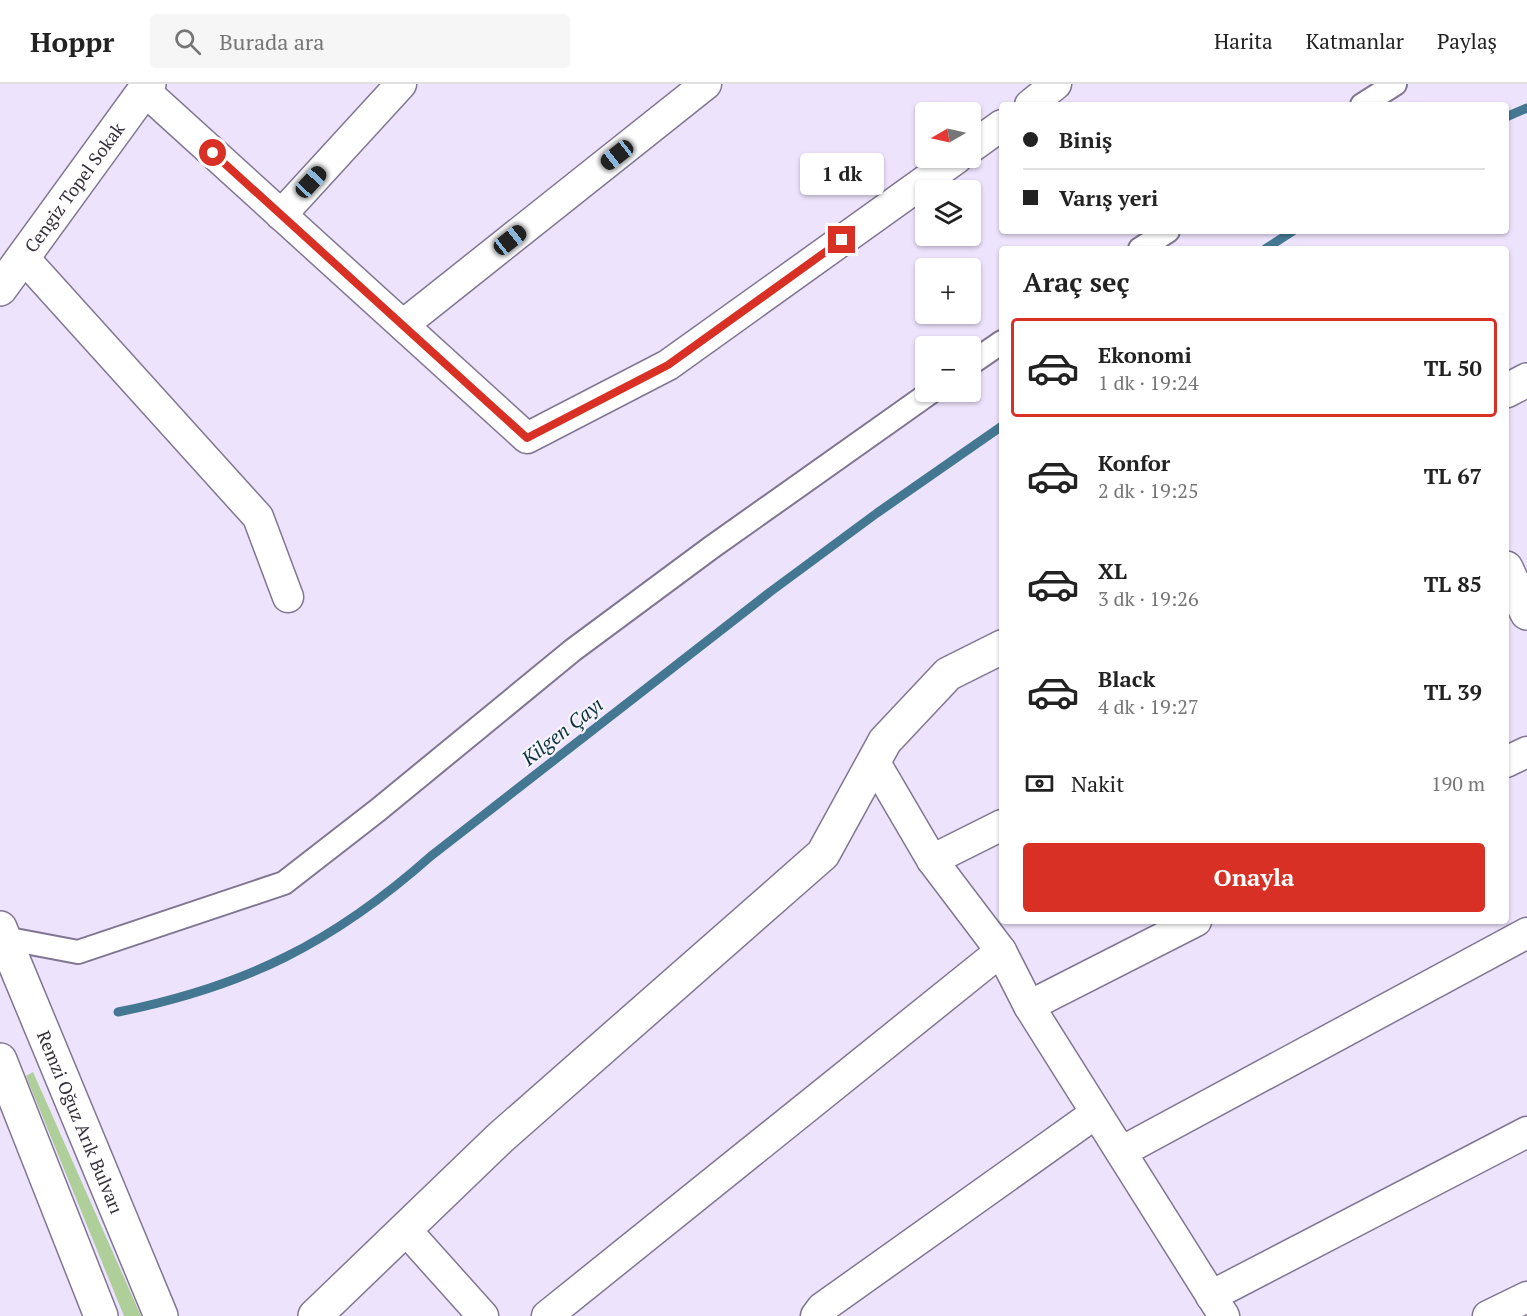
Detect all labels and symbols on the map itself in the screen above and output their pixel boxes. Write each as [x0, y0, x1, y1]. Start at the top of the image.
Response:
north arrow [915, 102, 981, 168]
street label: Cengiz Topel Sokak [19, 117, 130, 257]
car [597, 137, 637, 173]
route start [199, 139, 226, 166]
callout: 1 dk [800, 153, 884, 195]
car [292, 163, 330, 201]
car [490, 222, 530, 258]
route end [828, 226, 855, 253]
water label: Kilgen Çayı [515, 691, 608, 772]
street label: Remzi Oğuz Arık Bulvarı [32, 1027, 129, 1217]

